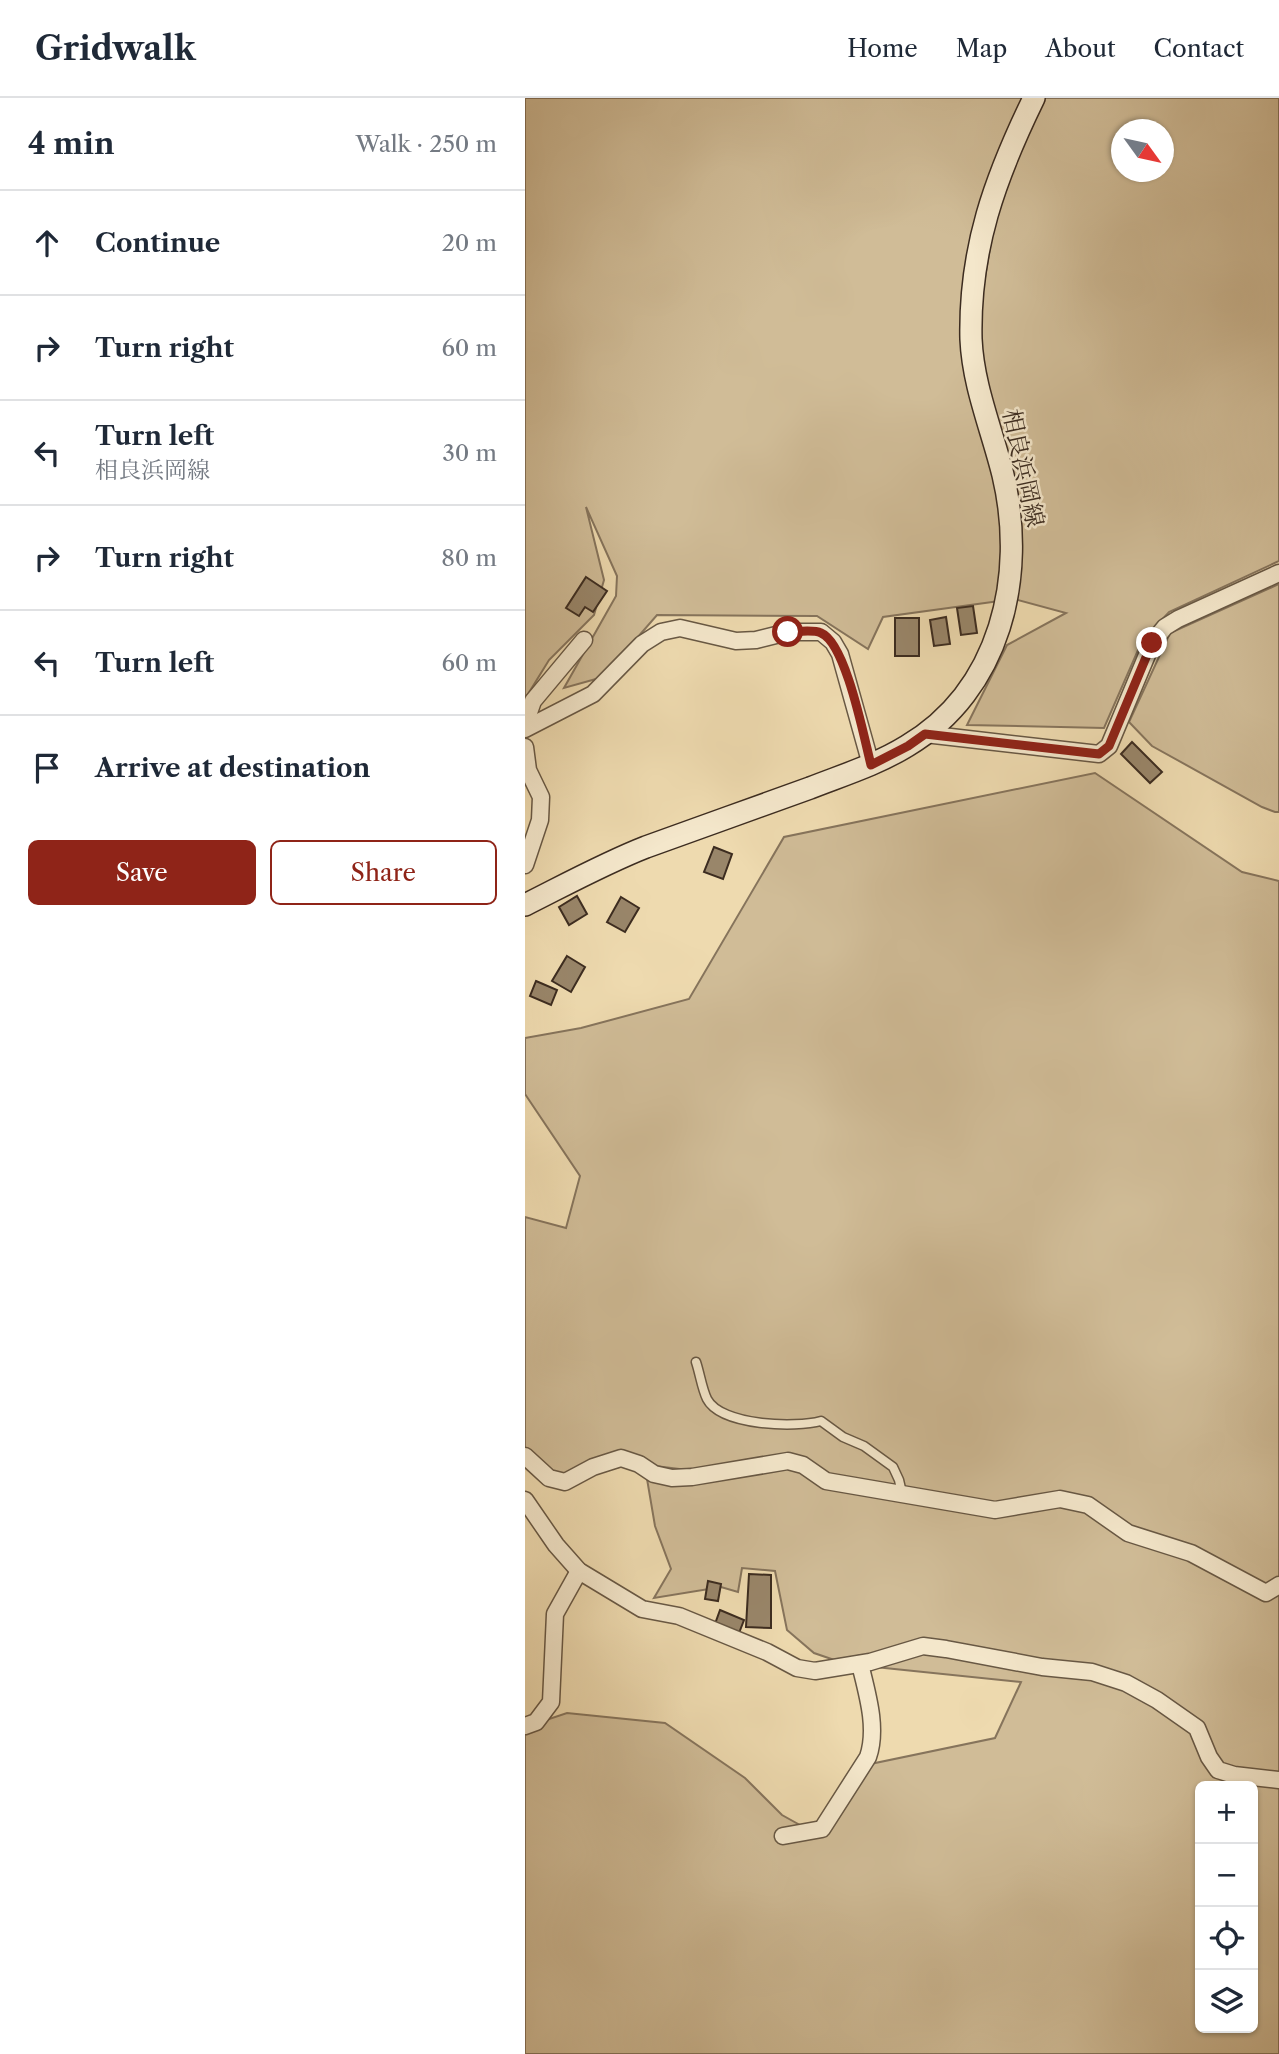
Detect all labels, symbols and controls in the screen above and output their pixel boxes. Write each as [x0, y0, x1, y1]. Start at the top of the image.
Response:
text: Gridwalk [35, 28, 196, 69]
text: Home [847, 34, 918, 63]
text: Map [956, 34, 1007, 63]
text: About [1045, 34, 1116, 63]
text: Contact [1154, 34, 1244, 63]
north arrow [1111, 119, 1174, 182]
text: 4 min [28, 125, 114, 162]
text: Walk · 250 m [356, 130, 497, 158]
icon: ahead [28, 224, 66, 262]
text: Continue [95, 227, 220, 259]
text: 20 m [442, 229, 497, 257]
icon: right [28, 329, 66, 367]
text: Turn right [95, 332, 234, 364]
text: 60 m [441, 334, 497, 362]
street label: 相良浜岡線 [997, 406, 1050, 530]
text: Turn left [95, 420, 214, 452]
icon: left [28, 434, 66, 472]
text: 30 m [442, 439, 497, 467]
text: 相良浜岡線 [95, 456, 210, 484]
icon: right [28, 539, 66, 577]
text: Turn right [95, 542, 234, 574]
text: 80 m [441, 544, 497, 572]
route start [772, 616, 803, 647]
route end [1136, 627, 1167, 658]
icon: left [28, 644, 66, 682]
text: Turn left [95, 647, 214, 679]
text: 60 m [441, 649, 497, 677]
icon: arrive [28, 749, 66, 787]
text: Arrive at destination [95, 752, 370, 784]
button: Save [28, 840, 256, 905]
button: Share [270, 840, 497, 905]
map controls [1195, 1781, 1258, 2033]
button: + [1195, 1781, 1258, 1844]
button: − [1195, 1844, 1258, 1907]
button: locate [1195, 1907, 1258, 1970]
button: layers [1195, 1970, 1258, 2033]

